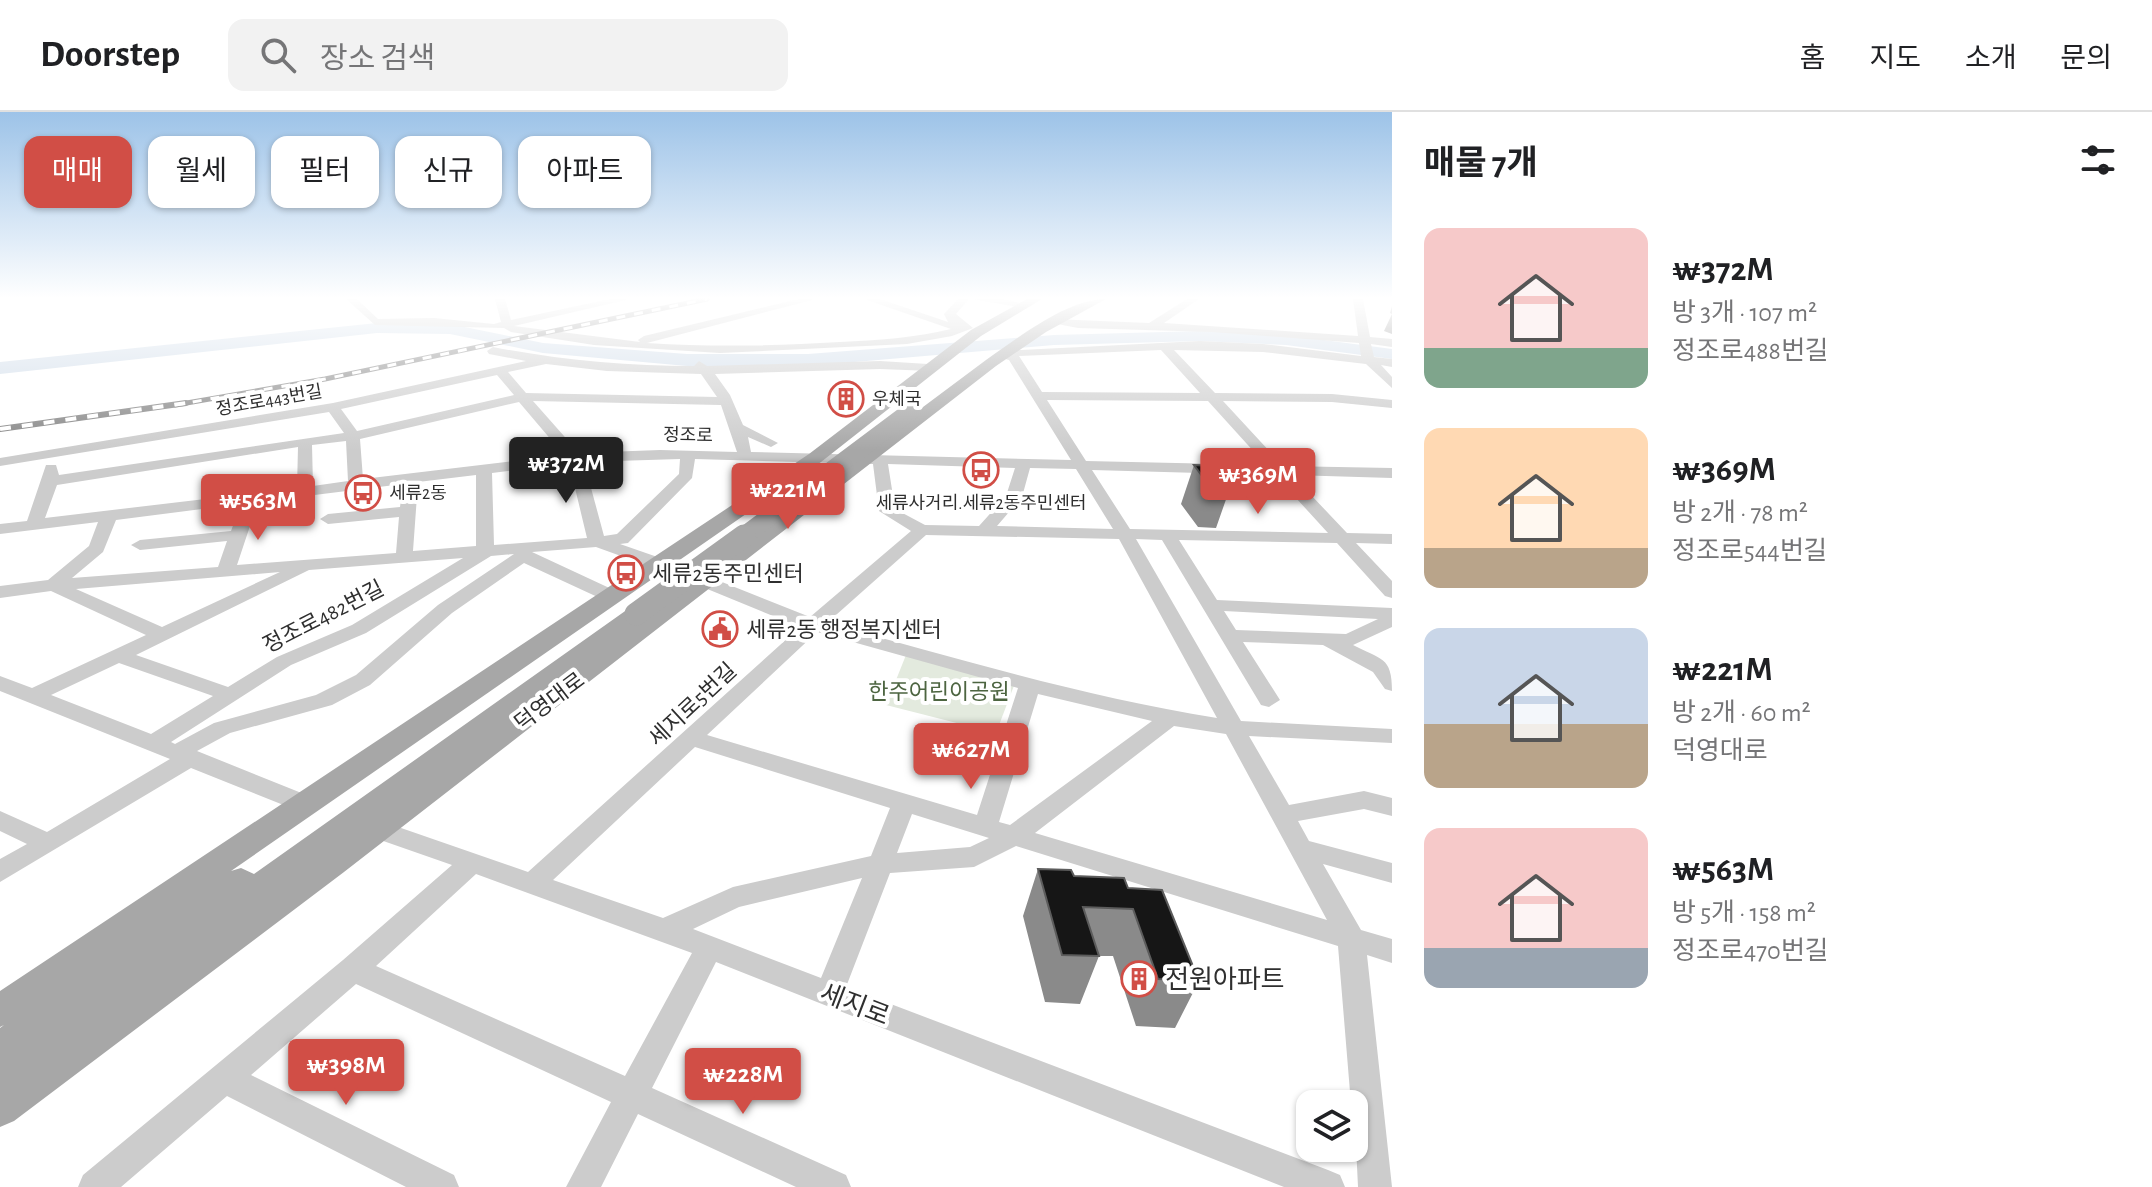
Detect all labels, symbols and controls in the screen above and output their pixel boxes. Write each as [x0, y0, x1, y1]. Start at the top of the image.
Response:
search box [228, 19, 788, 91]
icon: search [256, 33, 300, 77]
text: Doorstep [40, 36, 180, 74]
text: 장소 검색 [320, 44, 435, 74]
text: 홈 [1800, 45, 1825, 73]
text: 지도 [1869, 45, 1921, 73]
text: 소개 [1965, 45, 2016, 73]
text: 문의 [2060, 45, 2112, 73]
chip: 매매 [24, 136, 132, 208]
chip: 월세 [148, 136, 255, 208]
chip: 필터 [271, 136, 379, 208]
chip: 신규 [395, 136, 502, 208]
chip: 아파트 [518, 136, 651, 208]
icon: filters [2076, 138, 2120, 182]
text: 매물 7개 [1424, 147, 1538, 181]
text: ₩372M [1672, 253, 1774, 287]
icon: home [1488, 260, 1584, 356]
text: 방 3개 · 107 m² [1672, 300, 1817, 326]
text: 정조로488번길 [1672, 338, 1829, 364]
building icon: 우체국 [827, 380, 865, 418]
street label: 정조로443번길 [214, 381, 324, 419]
place label: 우체국 [872, 389, 922, 409]
street label: 정조로 [663, 425, 713, 445]
pin: ₩372M [510, 437, 622, 505]
pin: ₩369M [1202, 448, 1314, 516]
text: ₩372M [527, 450, 605, 476]
bus stop icon: 세류사거리.세류2동주민센터 [962, 451, 1000, 489]
text: ₩369M [1672, 453, 1776, 487]
icon: home [1488, 460, 1584, 556]
text: ₩369M [1218, 461, 1298, 487]
pin: ₩221M [732, 463, 844, 531]
pin: ₩563M [202, 474, 314, 542]
bus stop icon: 세류2동 [344, 474, 382, 512]
text: ₩221M [750, 476, 826, 502]
place label: 세류2동 [389, 483, 447, 503]
text: ₩563M [219, 487, 297, 513]
place label: 세류사거리.세류2동주민센터 [875, 493, 1087, 513]
text: 방 2개 · 78 m² [1672, 500, 1808, 526]
text: 정조로544번길 [1672, 538, 1827, 564]
bus stop icon: 세류2동주민센터 [607, 554, 645, 592]
place label: 세류2동주민센터 [652, 562, 804, 585]
street label: 정조로482번길 [259, 576, 387, 657]
public building icon: 세류2동 행정복지센터 [701, 610, 739, 648]
place label: 세류2동 행정복지센터 [746, 618, 942, 641]
text: ₩221M [1672, 653, 1773, 687]
street label: 세지로5번길 [644, 658, 741, 750]
icon: home [1488, 660, 1584, 756]
street label: 덕영대로 [510, 668, 589, 735]
park label: 한주어린이공원 [868, 680, 1010, 703]
text: 방 2개 · 60 m² [1672, 700, 1811, 726]
pin: ₩627M [915, 723, 1027, 791]
text: ₩627M [931, 736, 1011, 762]
text: 덕영대로 [1672, 738, 1768, 764]
text: ₩563M [1672, 853, 1774, 887]
icon: home [1488, 860, 1584, 956]
text: 방 5개 · 158 m² [1672, 900, 1816, 926]
text: 정조로470번길 [1672, 938, 1829, 964]
building icon: 전원아파트 [1120, 960, 1158, 998]
place label: 전원아파트 [1165, 966, 1285, 993]
street label: 세지로 [816, 979, 893, 1030]
pin: ₩398M [290, 1039, 402, 1107]
pin: ₩228M [687, 1048, 799, 1116]
text: ₩398M [306, 1052, 386, 1078]
text: ₩228M [703, 1061, 783, 1087]
map controls [1296, 1090, 1368, 1162]
button: layers [1296, 1090, 1368, 1162]

